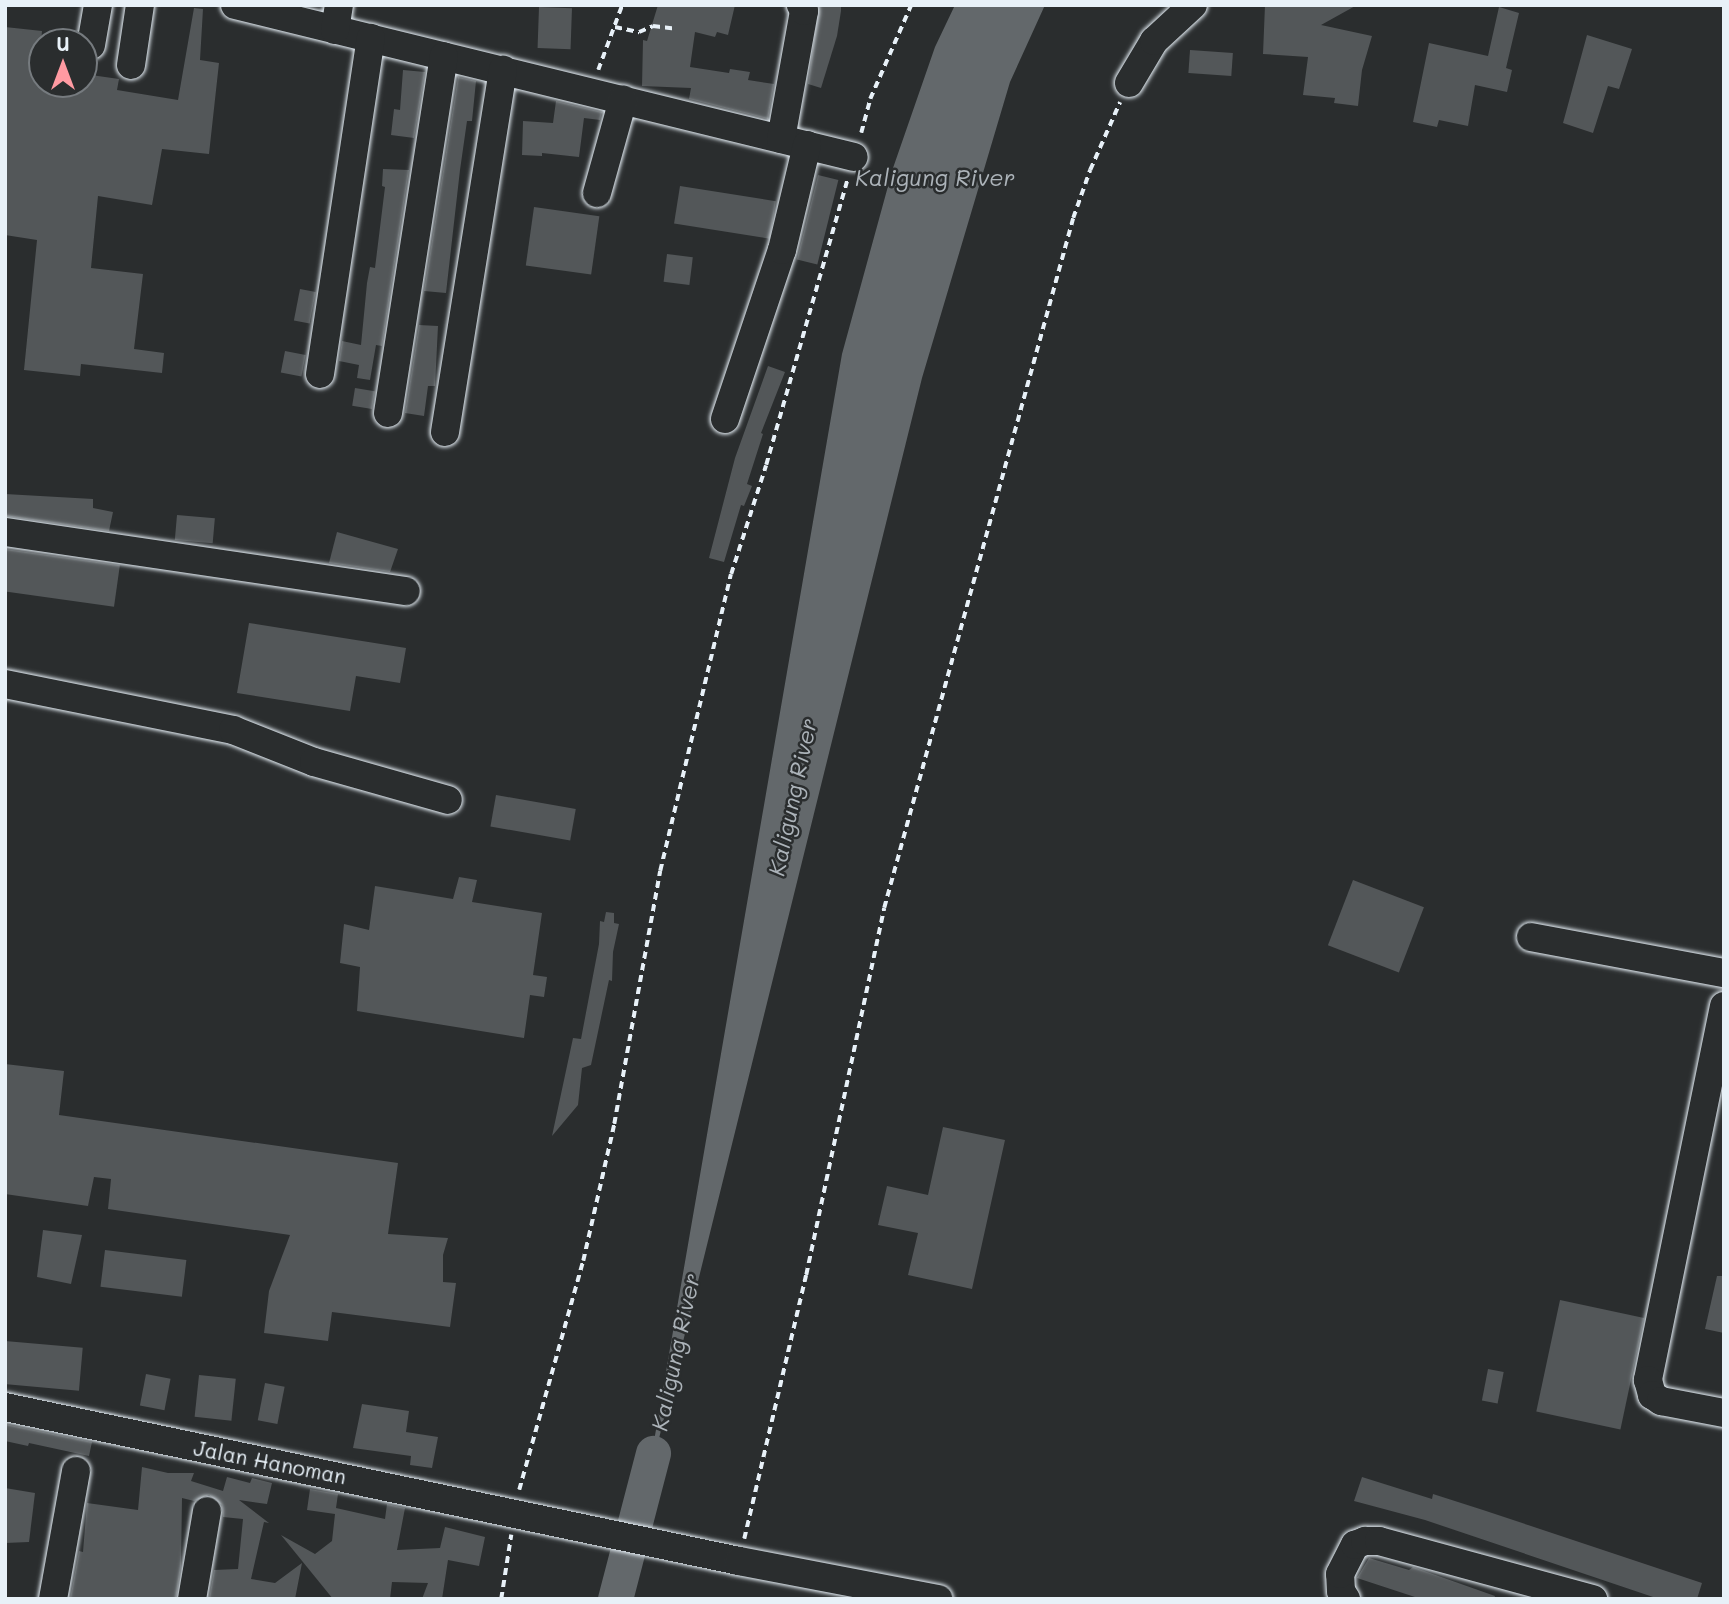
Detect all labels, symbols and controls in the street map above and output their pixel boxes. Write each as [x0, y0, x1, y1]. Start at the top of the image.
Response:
north arrow [28, 28, 98, 98]
text: U [56, 31, 70, 56]
water label: Kaligung River [855, 163, 1015, 191]
water label: Kaligung River [762, 716, 822, 878]
water label: Kaligung River [645, 1271, 705, 1433]
street label: Jalan Hanoman [192, 1435, 348, 1489]

